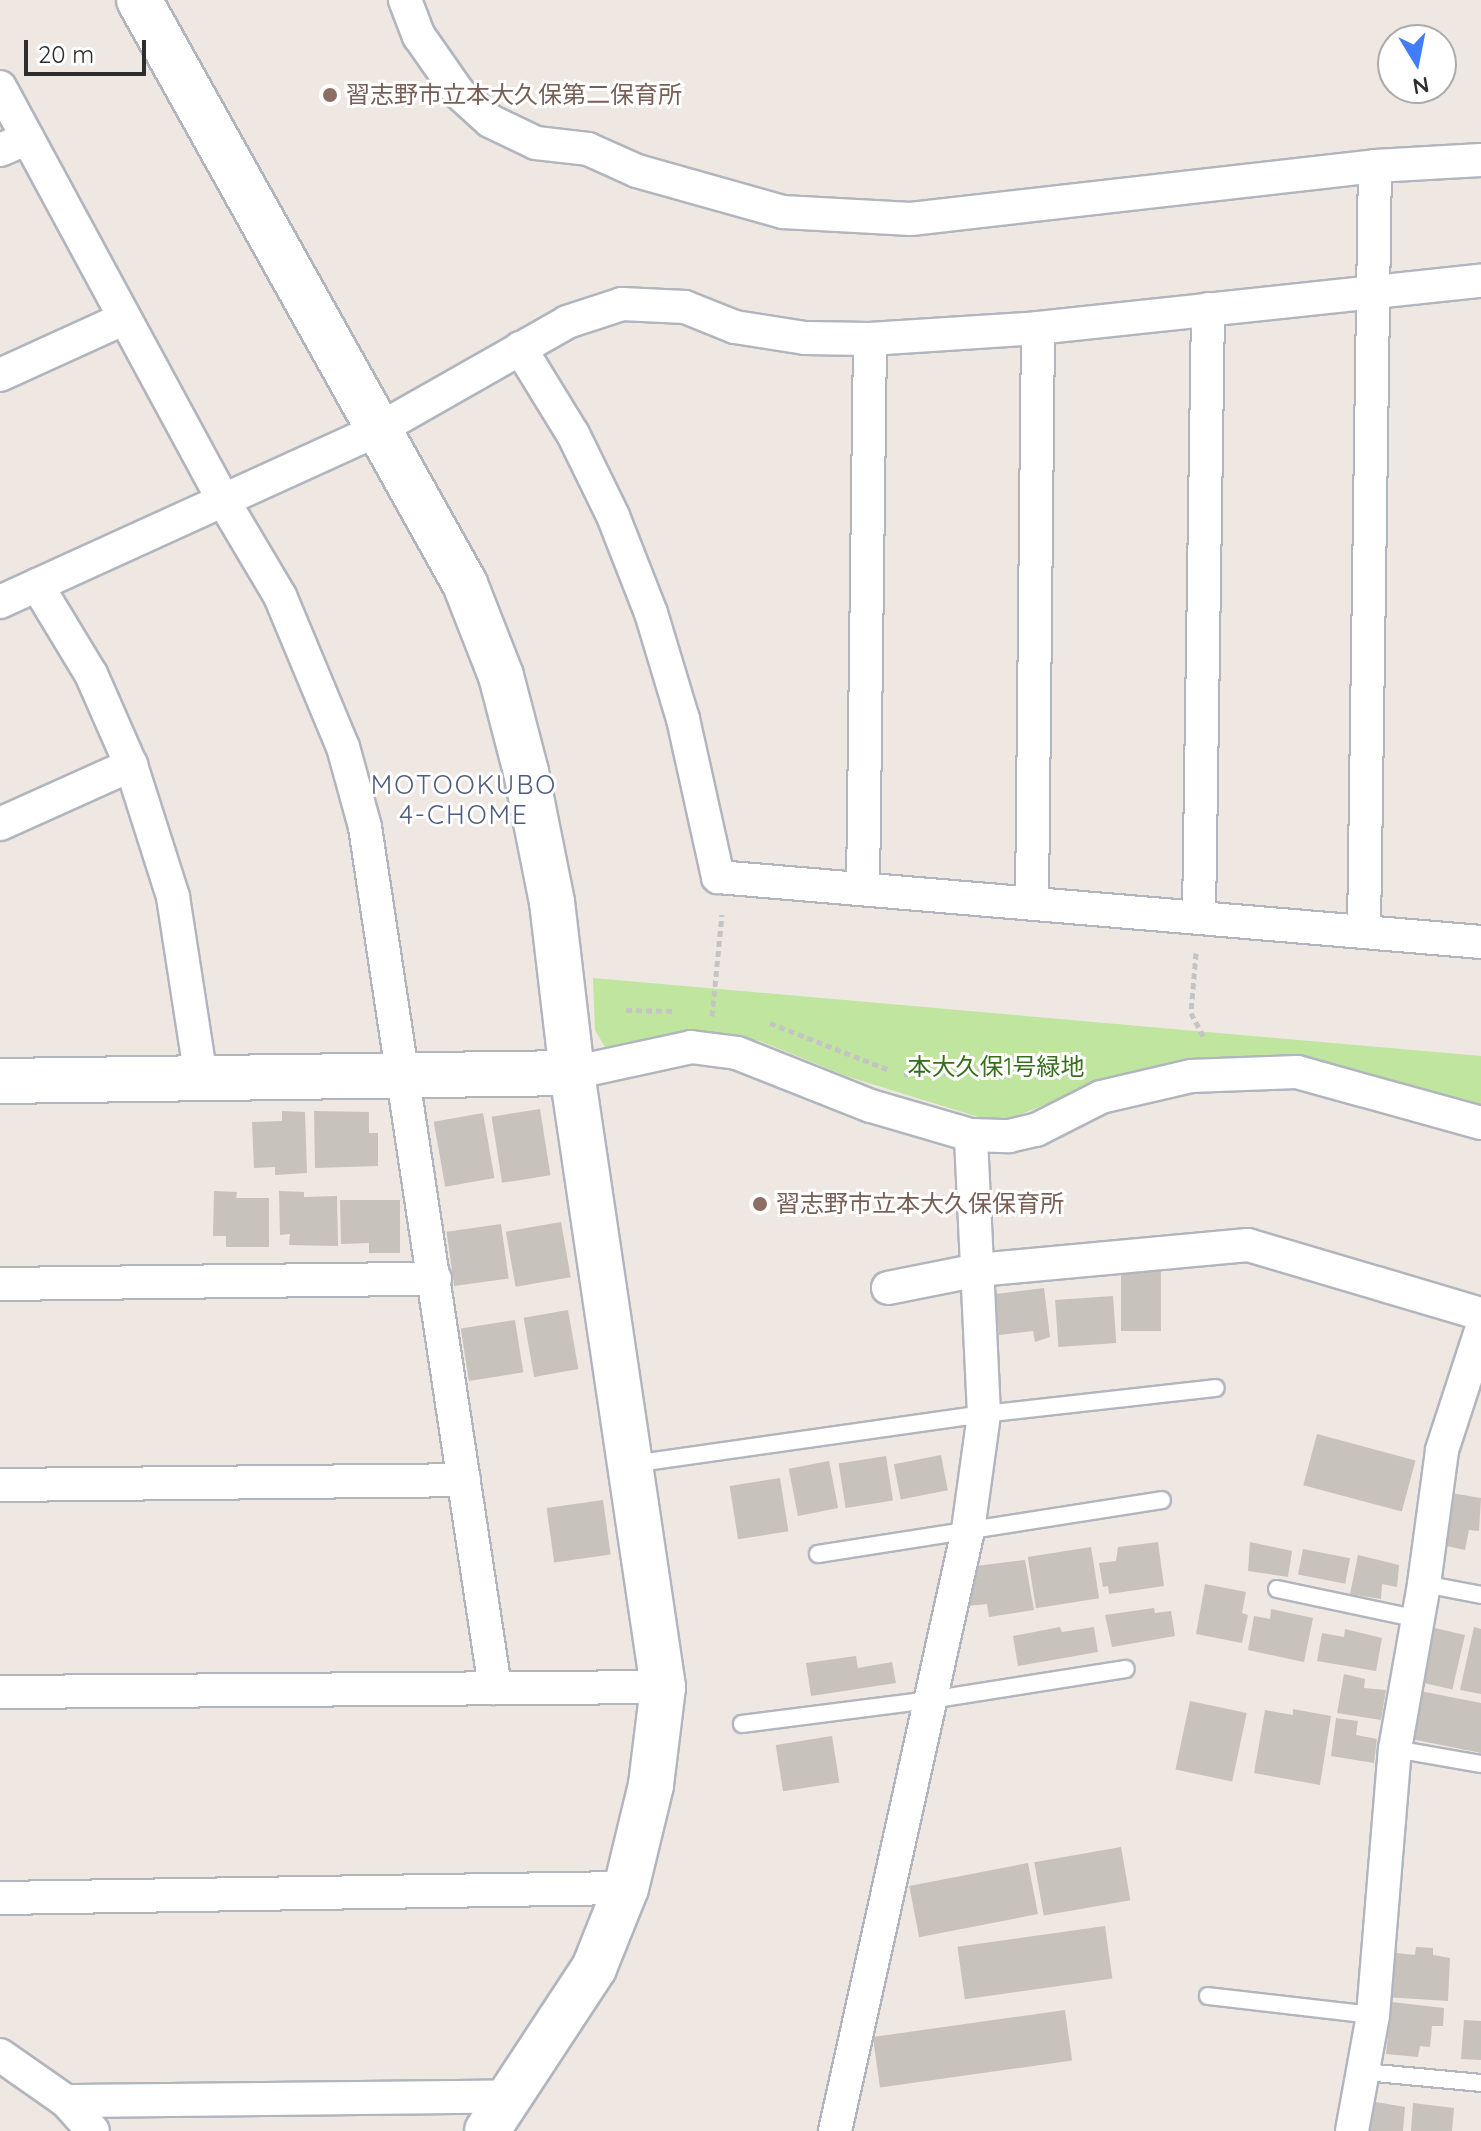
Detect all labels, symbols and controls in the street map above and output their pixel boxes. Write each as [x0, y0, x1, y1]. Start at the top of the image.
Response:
scale bar [28, 24, 150, 74]
north arrow [1377, 24, 1457, 104]
text: 20 m [38, 39, 94, 69]
text: N [1410, 70, 1431, 101]
place label: 習志野市立本大久保第二保育所 [346, 81, 682, 109]
marker: 習志野市立本大久保第二保育所 [321, 86, 339, 104]
district label: MOTOOKUBO 4-CHOME [371, 769, 557, 830]
park label: 本大久保1号緑地 [908, 1053, 1084, 1081]
place label: 習志野市立本大久保保育所 [776, 1190, 1064, 1218]
marker: 習志野市立本大久保保育所 [751, 1195, 769, 1213]

